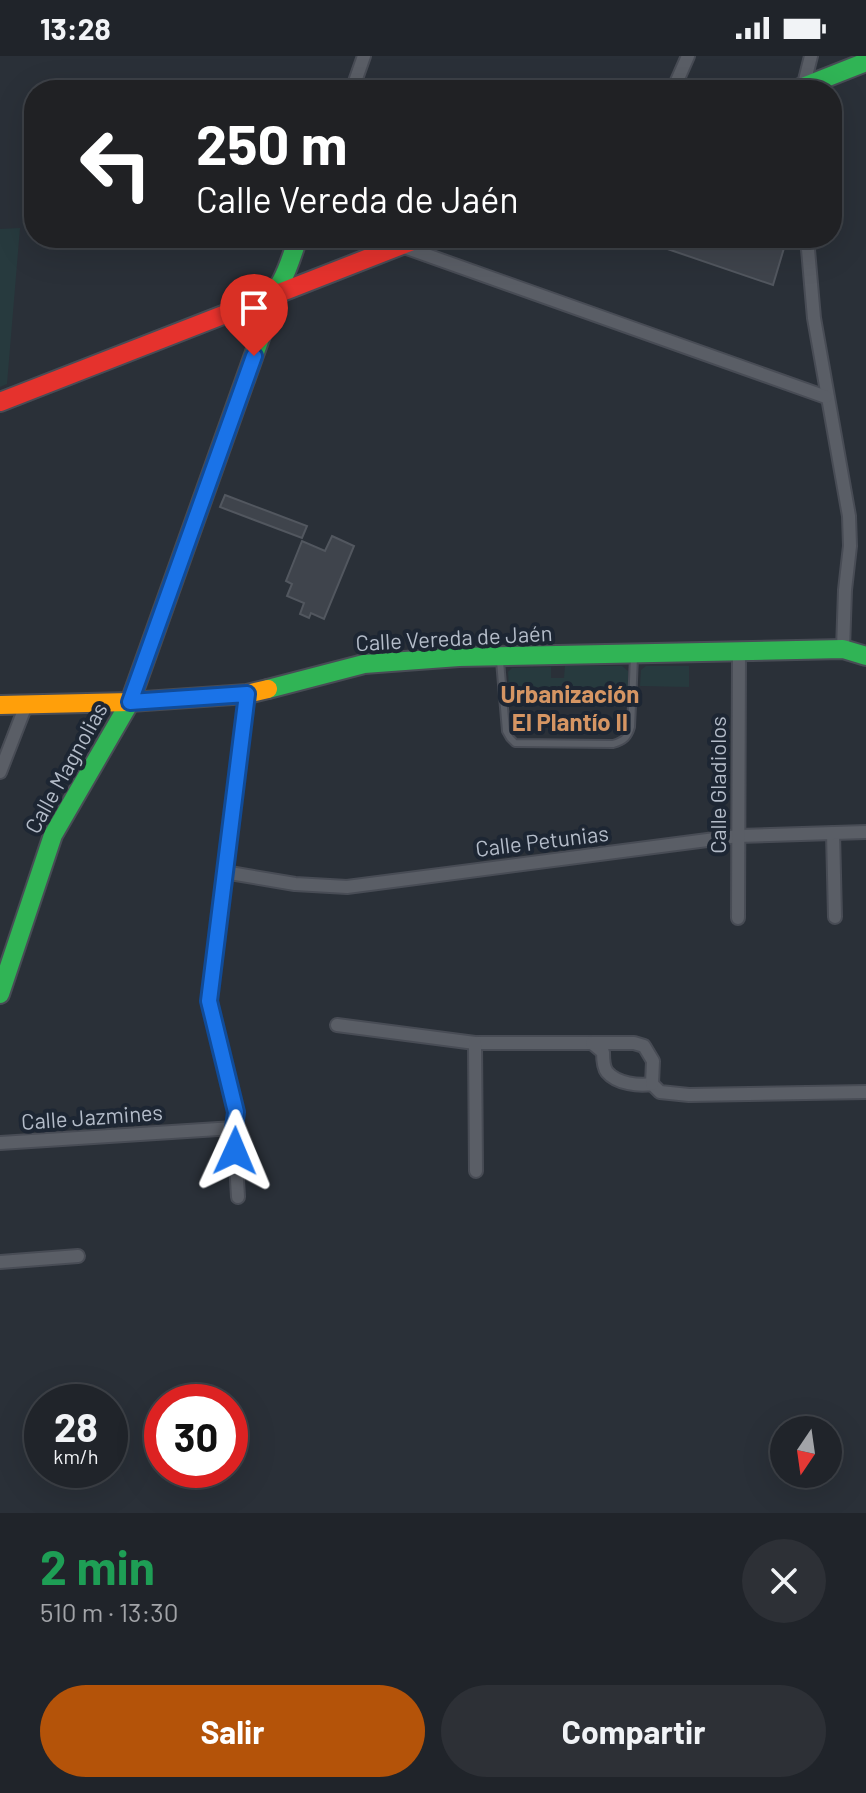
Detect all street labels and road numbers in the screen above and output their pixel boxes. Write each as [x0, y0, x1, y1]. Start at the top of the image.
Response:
street label: Calle Vereda de Jaén [355, 619, 553, 655]
street label: Calle Magnolias [18, 698, 112, 838]
street label: Calle Gladiolos [704, 716, 730, 854]
street label: Calle Petunias [474, 819, 610, 861]
street label: Calle Jazmines [20, 1098, 164, 1134]

